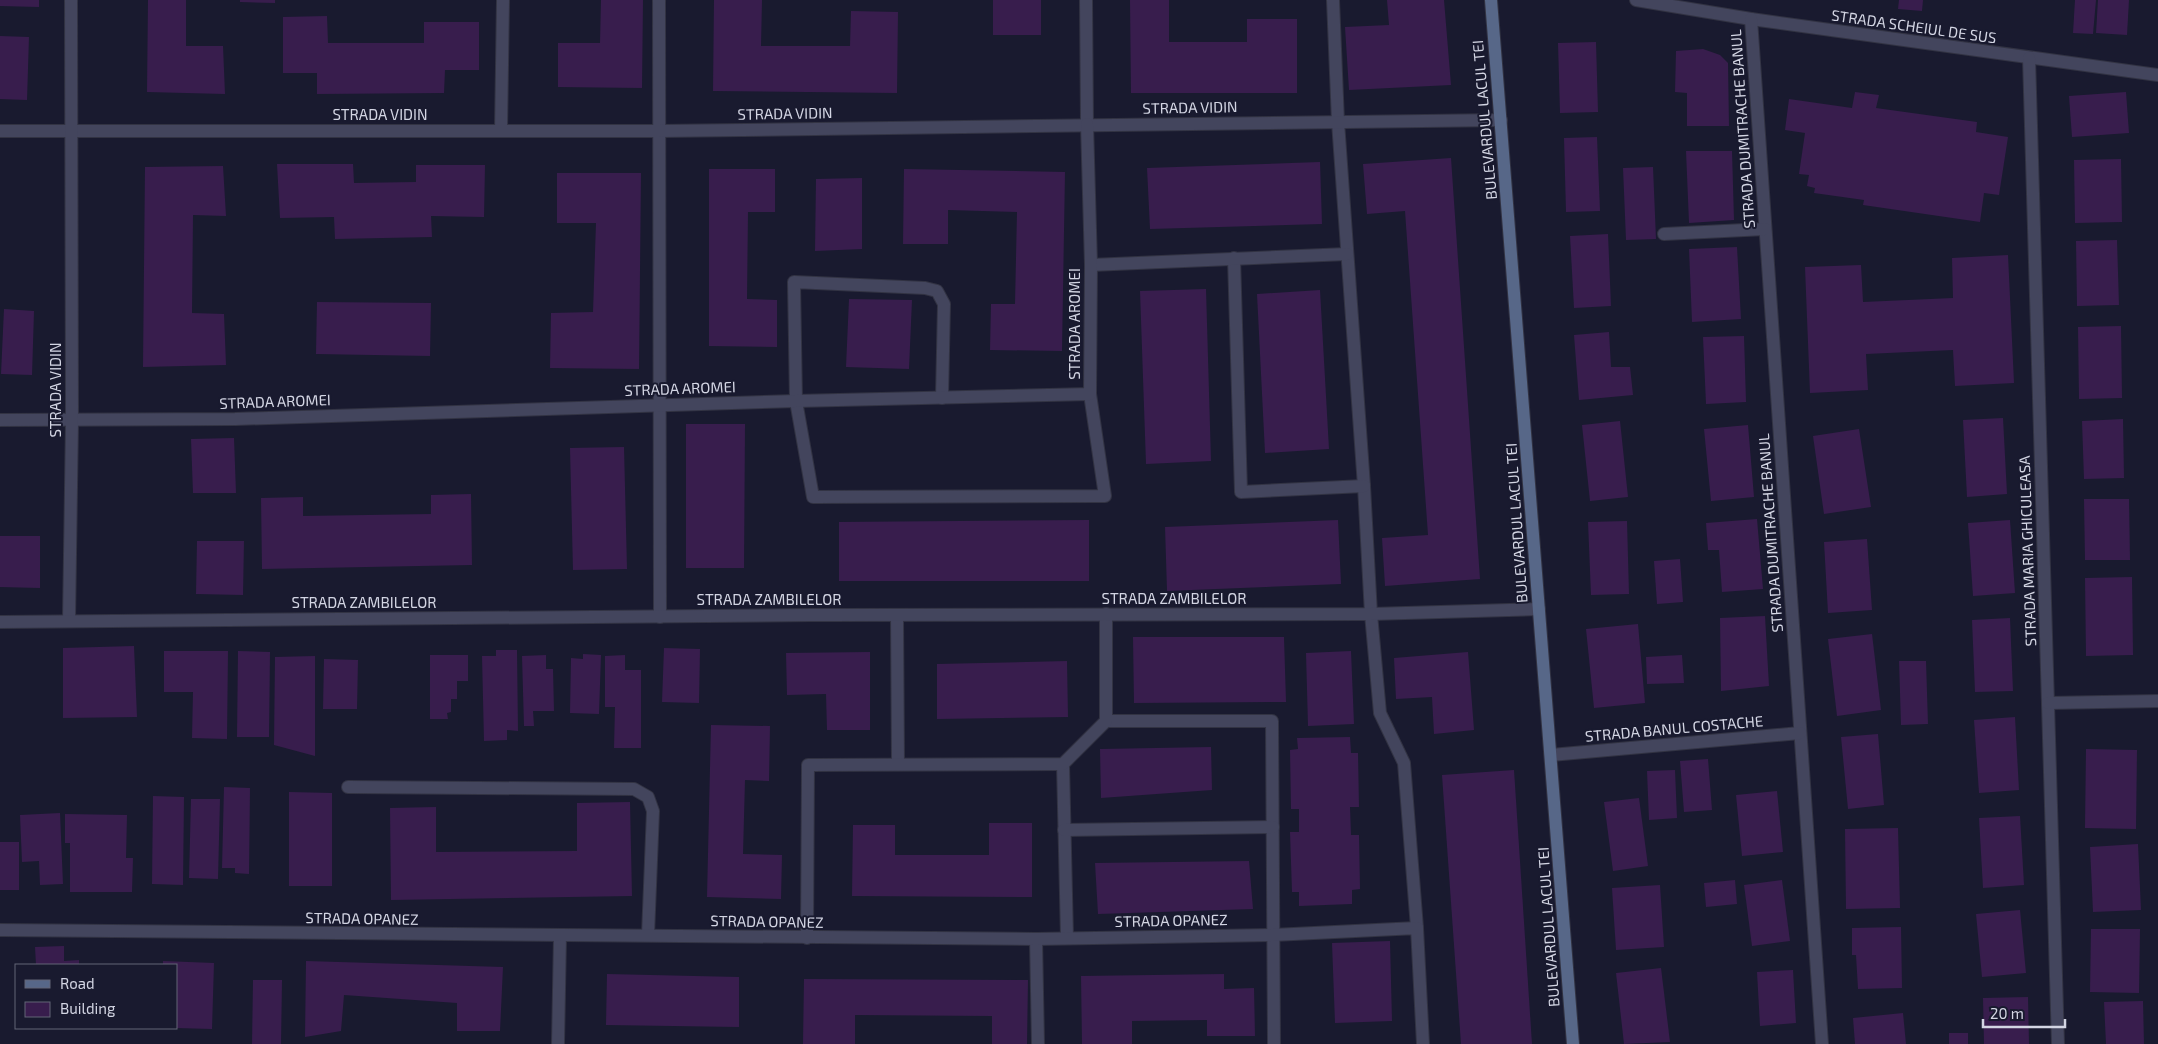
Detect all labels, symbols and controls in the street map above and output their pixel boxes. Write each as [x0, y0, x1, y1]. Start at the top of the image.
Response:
street label: STRADA SCHEIUL DE SUS [1830, 6, 1998, 46]
street label: STRADA DUMITRACHE BANUL [1726, 29, 1758, 229]
street label: BULEVARDUL LACUL TEI [1468, 39, 1500, 201]
street label: STRADA VIDIN [1142, 97, 1238, 117]
street label: STRADA VIDIN [737, 103, 833, 123]
street label: STRADA VIDIN [332, 105, 428, 123]
street label: STRADA AROMEI [1065, 268, 1083, 380]
street label: STRADA VIDIN [46, 342, 64, 438]
street label: STRADA AROMEI [624, 377, 736, 399]
street label: STRADA AROMEI [219, 390, 331, 412]
street label: STRADA DUMITRACHE BANUL [1754, 433, 1786, 633]
street label: BULEVARDUL LACUL TEI [1501, 442, 1531, 604]
street label: STRADA MARIA GHICULEASA [2015, 455, 2039, 647]
street label: STRADA ZAMBILELOR [1101, 589, 1247, 607]
street label: STRADA ZAMBILELOR [696, 590, 842, 608]
street label: STRADA ZAMBILELOR [291, 593, 437, 611]
street label: STRADA BANUL COSTACHE [1584, 711, 1764, 745]
street label: BULEVARDUL LACUL TEI [1533, 846, 1563, 1008]
street label: STRADA OPANEZ [305, 908, 419, 928]
street label: STRADA OPANEZ [1114, 910, 1228, 930]
street label: STRADA OPANEZ [710, 911, 824, 931]
legend [15, 964, 178, 1029]
text: Road [60, 974, 95, 992]
scale bar [1983, 996, 2066, 1028]
text: Building [60, 999, 116, 1017]
text: 20 m [1990, 1004, 2024, 1022]

